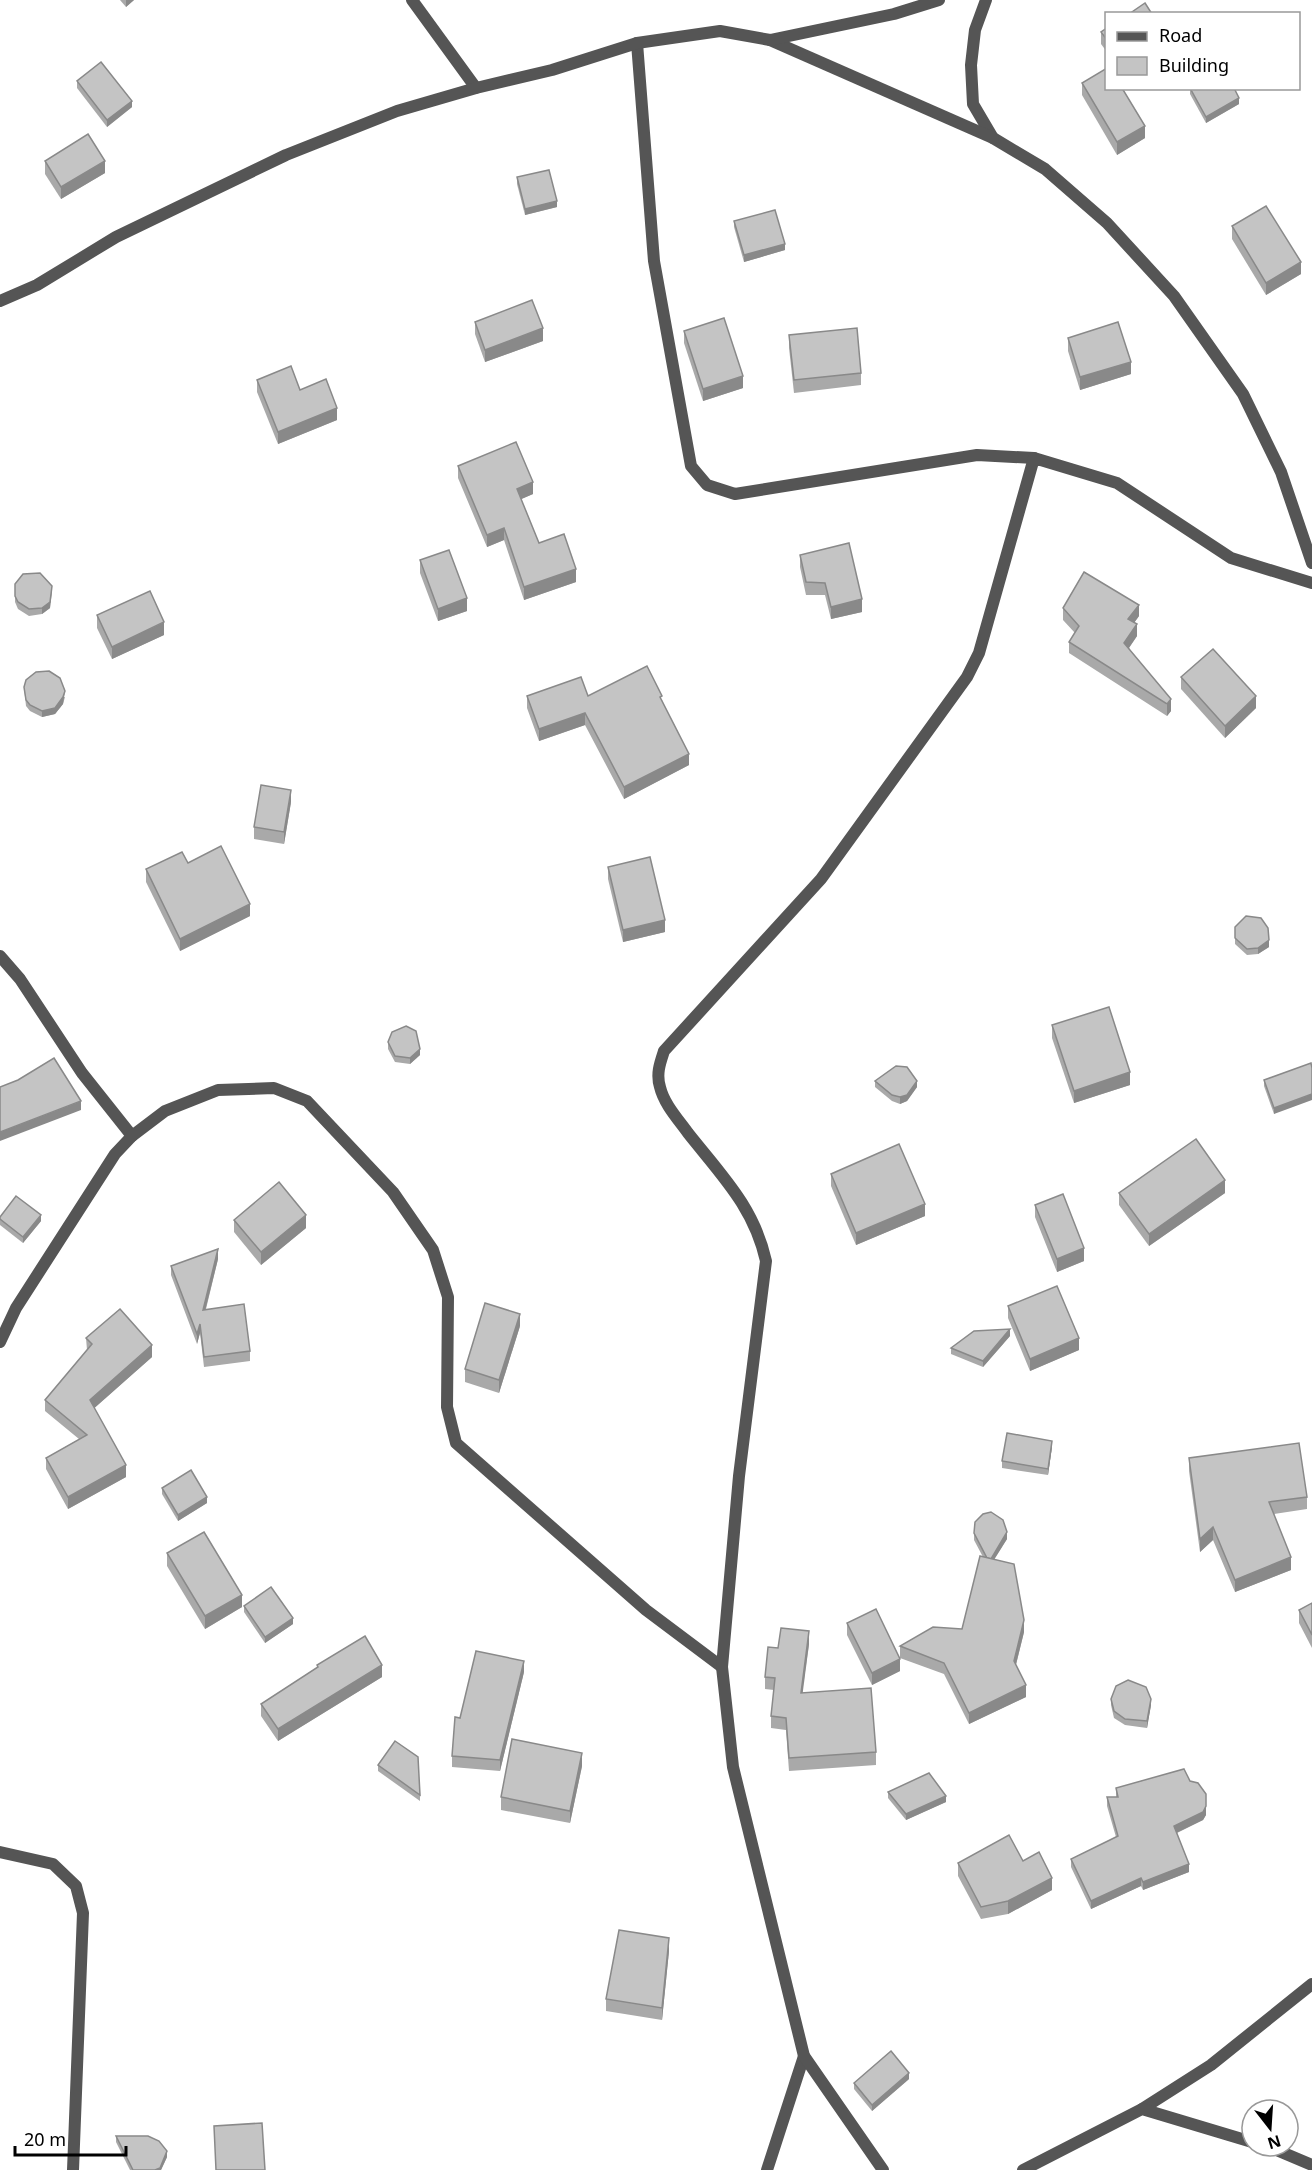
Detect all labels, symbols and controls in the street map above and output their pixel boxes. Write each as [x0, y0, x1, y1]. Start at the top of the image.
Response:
legend [1105, 12, 1300, 90]
text: Road [1159, 23, 1202, 47]
text: Building [1159, 53, 1229, 77]
north arrow [1240, 2098, 1300, 2158]
scale bar [15, 2119, 126, 2157]
text: 20 m [24, 2127, 66, 2151]
text: N [1265, 2130, 1284, 2155]

